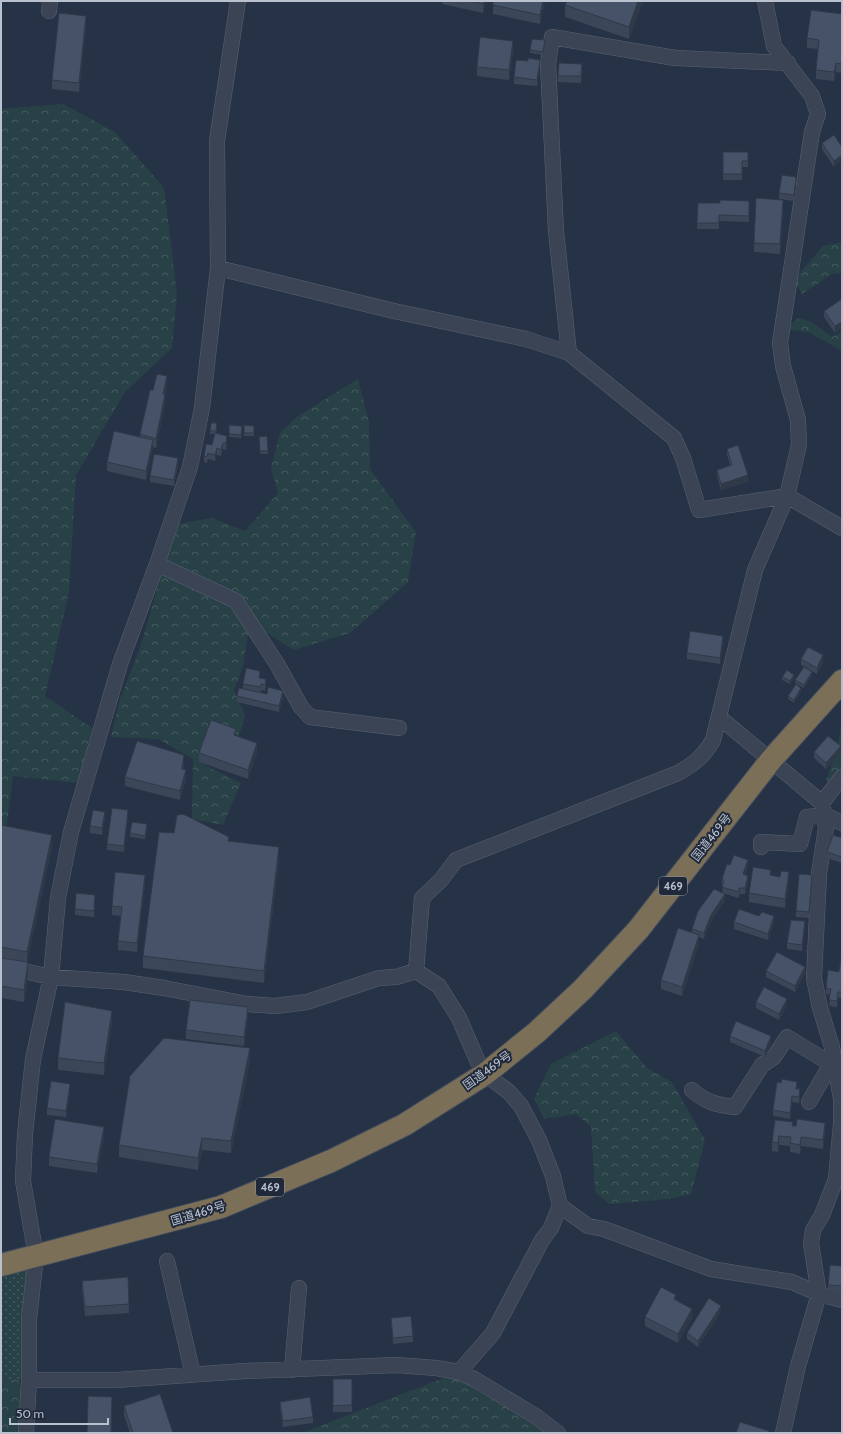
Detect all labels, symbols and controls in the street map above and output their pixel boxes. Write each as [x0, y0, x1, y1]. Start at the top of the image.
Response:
street label: 国道469号 [688, 810, 734, 864]
road number: 469 [659, 877, 687, 895]
street label: 国道469号 [460, 1047, 514, 1093]
road number: 469 [256, 1178, 284, 1196]
street label: 国道469号 [169, 1198, 227, 1228]
scale bar [10, 1400, 108, 1426]
text: 50 m [16, 1406, 44, 1421]

